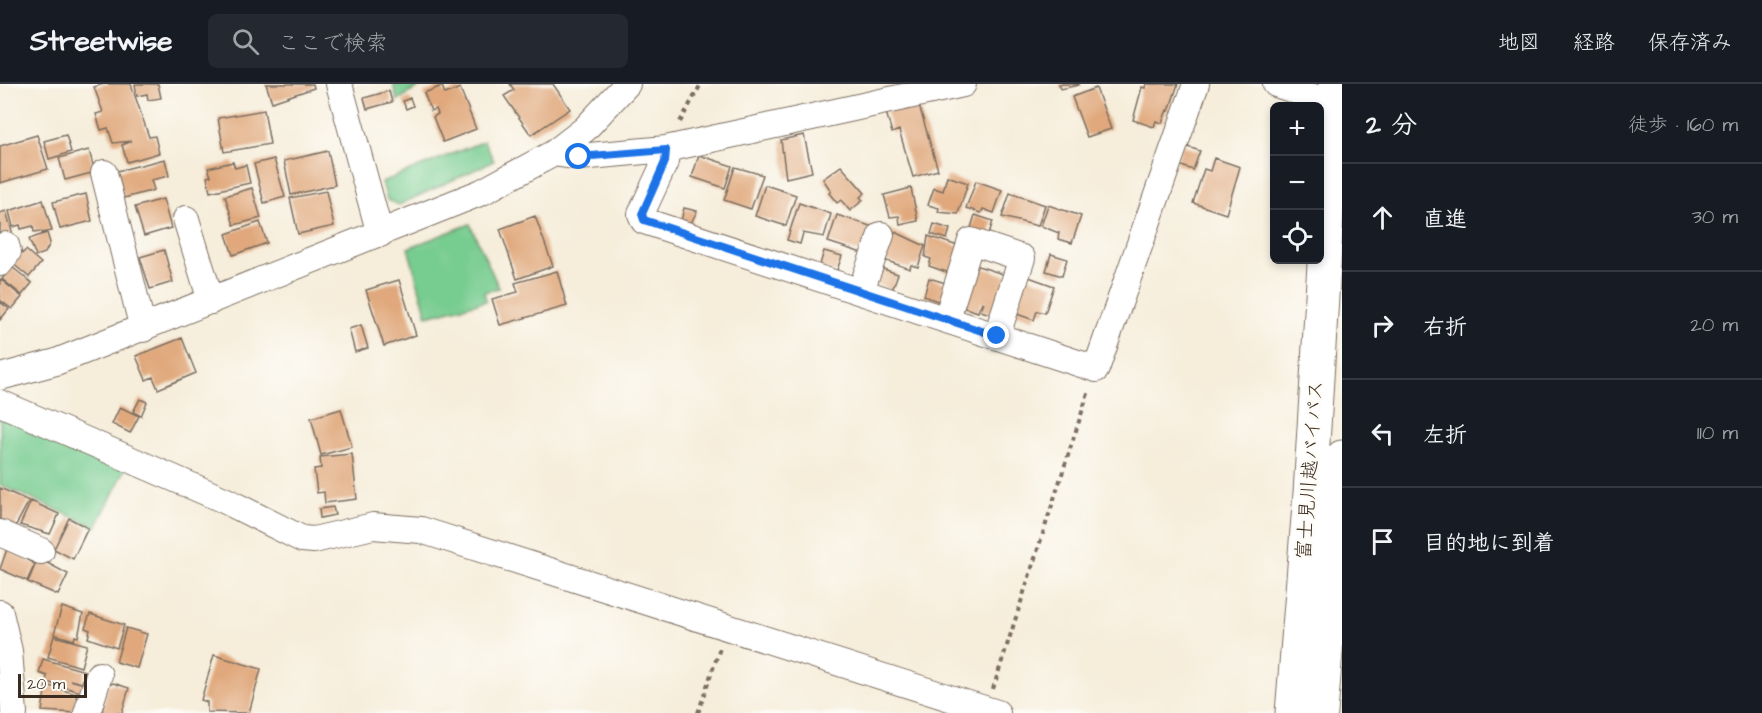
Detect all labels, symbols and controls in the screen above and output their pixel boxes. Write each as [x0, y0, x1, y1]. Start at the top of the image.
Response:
search box [208, 14, 628, 68]
text: Streetwise [30, 22, 172, 61]
icon: search [229, 25, 262, 58]
text: ここで検索 [277, 28, 387, 59]
text: 地図 [1498, 28, 1540, 57]
text: 経路 [1573, 28, 1615, 57]
text: 保存済み [1648, 28, 1732, 57]
map controls [1270, 102, 1324, 264]
button: + [1270, 102, 1324, 156]
text: 2 分 [1366, 107, 1417, 143]
text: 徒歩 · 160 m [1628, 111, 1738, 139]
route start [565, 143, 591, 169]
button: − [1270, 156, 1324, 210]
icon: ahead [1366, 201, 1399, 234]
text: 30 m [1692, 203, 1738, 231]
text: 直進 [1423, 204, 1467, 235]
button: locate [1270, 210, 1324, 264]
icon: right [1366, 309, 1399, 342]
text: 20 m [1690, 311, 1738, 339]
text: 右折 [1423, 312, 1467, 343]
route end [983, 322, 1009, 348]
street label: 富士見川越バイパス [1290, 379, 1330, 561]
icon: left [1366, 417, 1399, 450]
text: 110 m [1697, 419, 1738, 447]
text: 左折 [1423, 420, 1467, 451]
icon: arrive [1366, 525, 1399, 558]
text: 目的地に到着 [1423, 528, 1555, 559]
scale bar [18, 671, 87, 698]
text: 20 m [27, 673, 65, 695]

